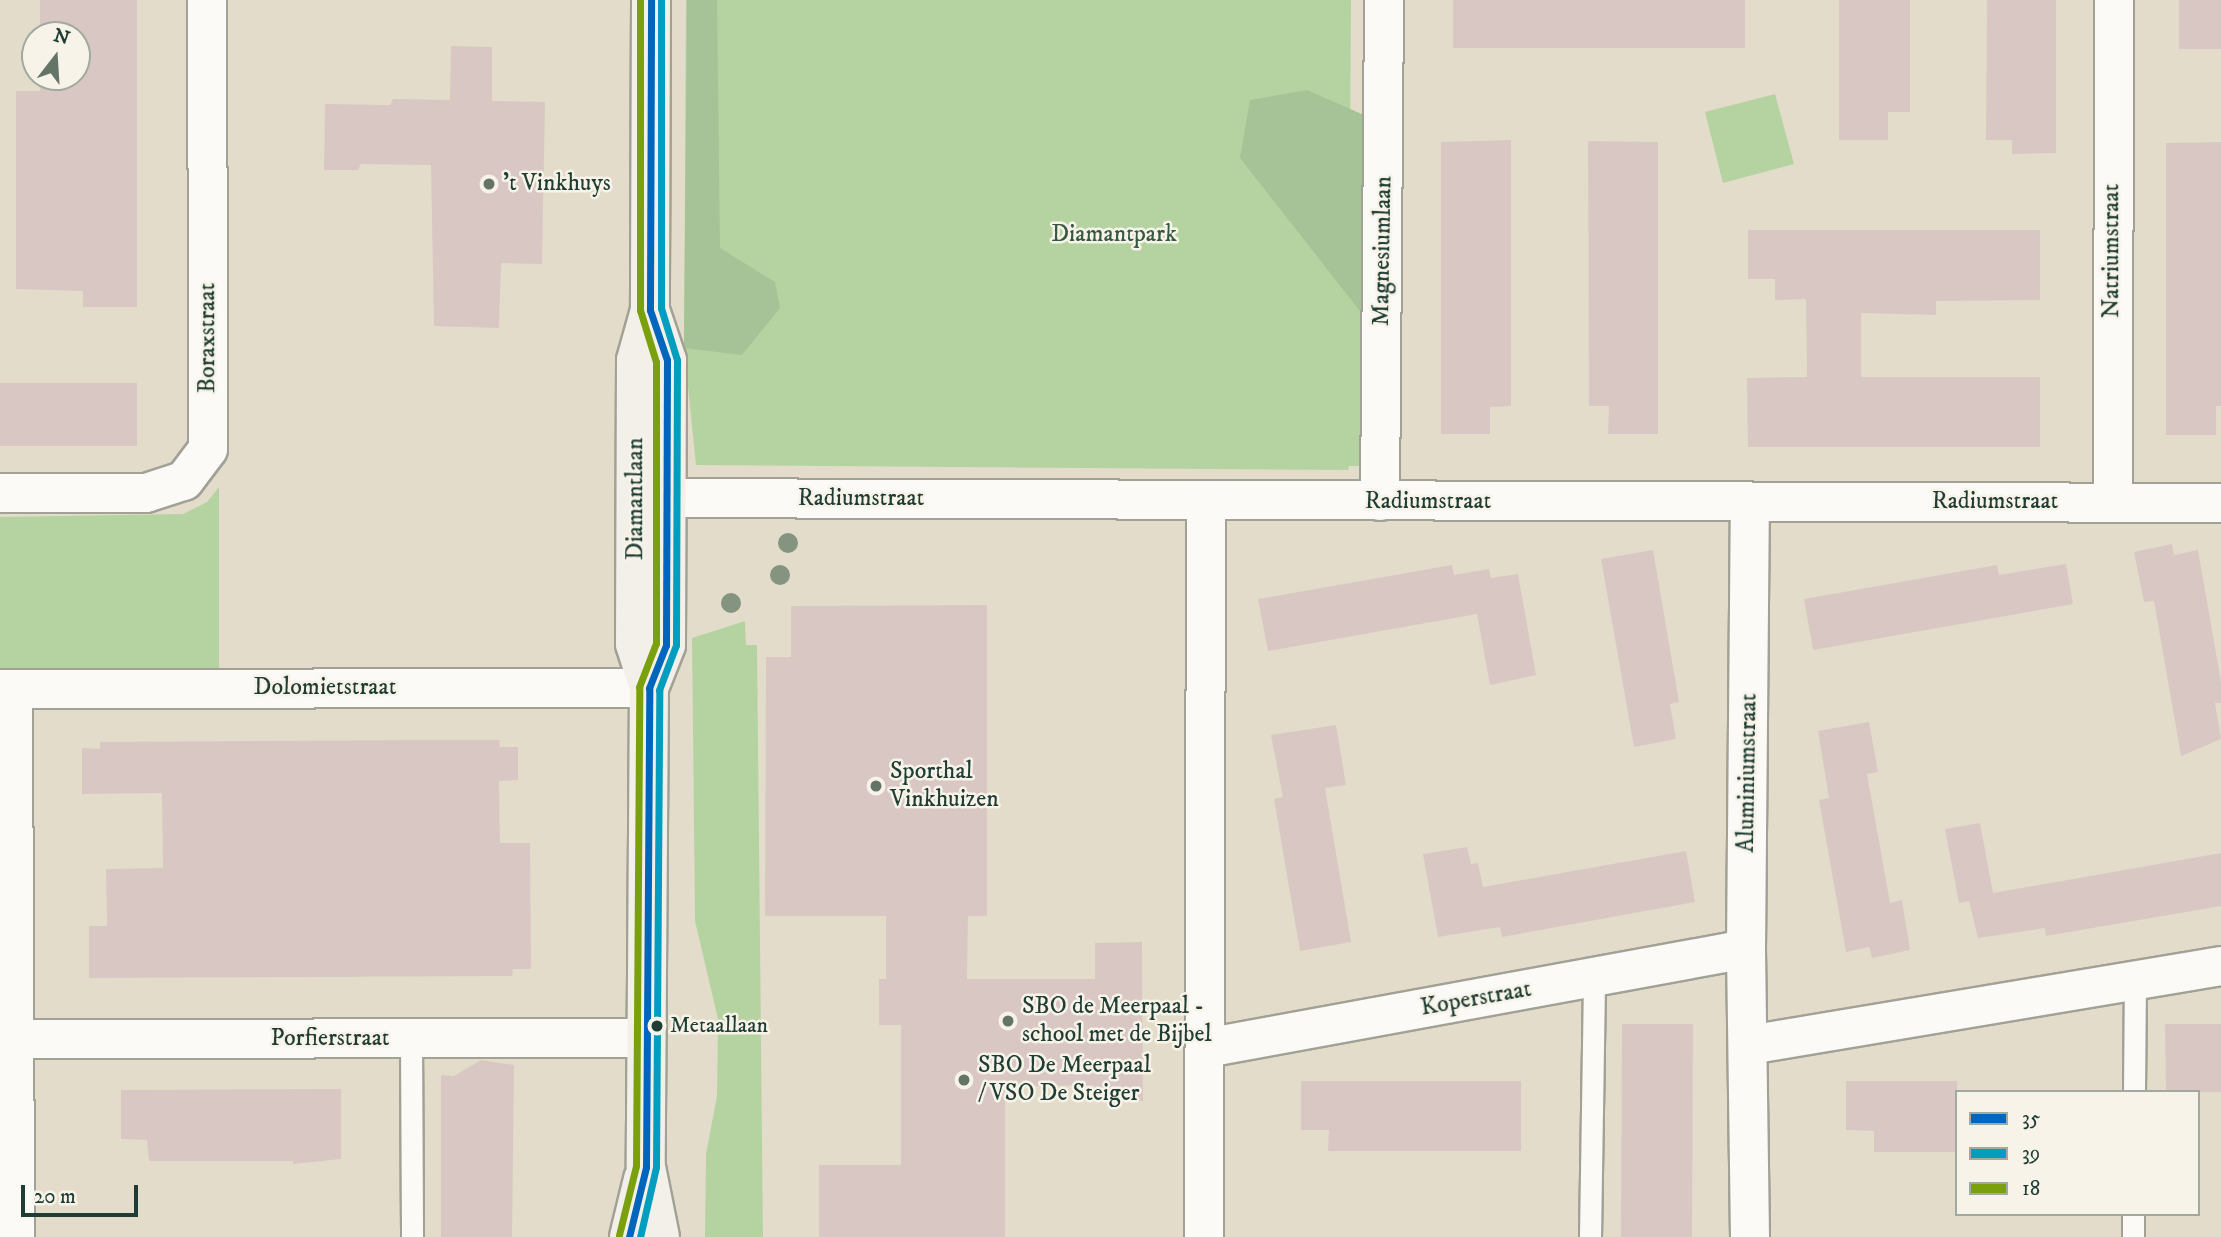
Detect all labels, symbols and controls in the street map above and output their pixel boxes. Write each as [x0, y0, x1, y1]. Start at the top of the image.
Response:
north arrow [21, 21, 91, 91]
text: N [51, 24, 73, 51]
place label: 't Vinkhuys [503, 170, 611, 198]
marker: 't Vinkhuys [481, 176, 497, 192]
street label: Magnesiumlaan [1367, 176, 1399, 326]
street label: Natriumstraat [2098, 184, 2126, 318]
park label: Diamantpark [1051, 221, 1177, 249]
street label: Boraxstraat [194, 283, 222, 393]
street label: Diamantlaan [622, 438, 650, 560]
street label: Radiumstraat [798, 485, 924, 513]
street label: Radiumstraat [1365, 488, 1491, 516]
street label: Radiumstraat [1932, 488, 2058, 516]
street label: Dolomietstraat [254, 674, 396, 702]
street label: Aluminiumstraat [1732, 693, 1764, 853]
place label: Sporthal Vinkhuizen [890, 758, 999, 814]
marker: Sporthal Vinkhuizen [868, 778, 884, 794]
street label: Koperstraat [1418, 975, 1534, 1023]
place label: SBO de Meerpaal - school met de Bijbel [1022, 993, 1212, 1049]
place label: Metaallaan [670, 1013, 768, 1039]
marker: SBO de Meerpaal - school met de Bijbel [1000, 1013, 1016, 1029]
marker: Metaallaan [650, 1019, 664, 1033]
street label: Porfierstraat [270, 1025, 390, 1053]
place label: SBO De Meerpaal / VSO De Steiger [978, 1052, 1151, 1108]
marker: SBO De Meerpaal / VSO De Steiger [956, 1072, 972, 1088]
legend [1955, 1090, 2200, 1216]
text: 35 [2022, 1106, 2040, 1132]
text: 39 [2022, 1141, 2040, 1167]
scale bar [24, 1170, 142, 1214]
text: 18 [2022, 1176, 2040, 1202]
text: 20 m [34, 1184, 76, 1210]

